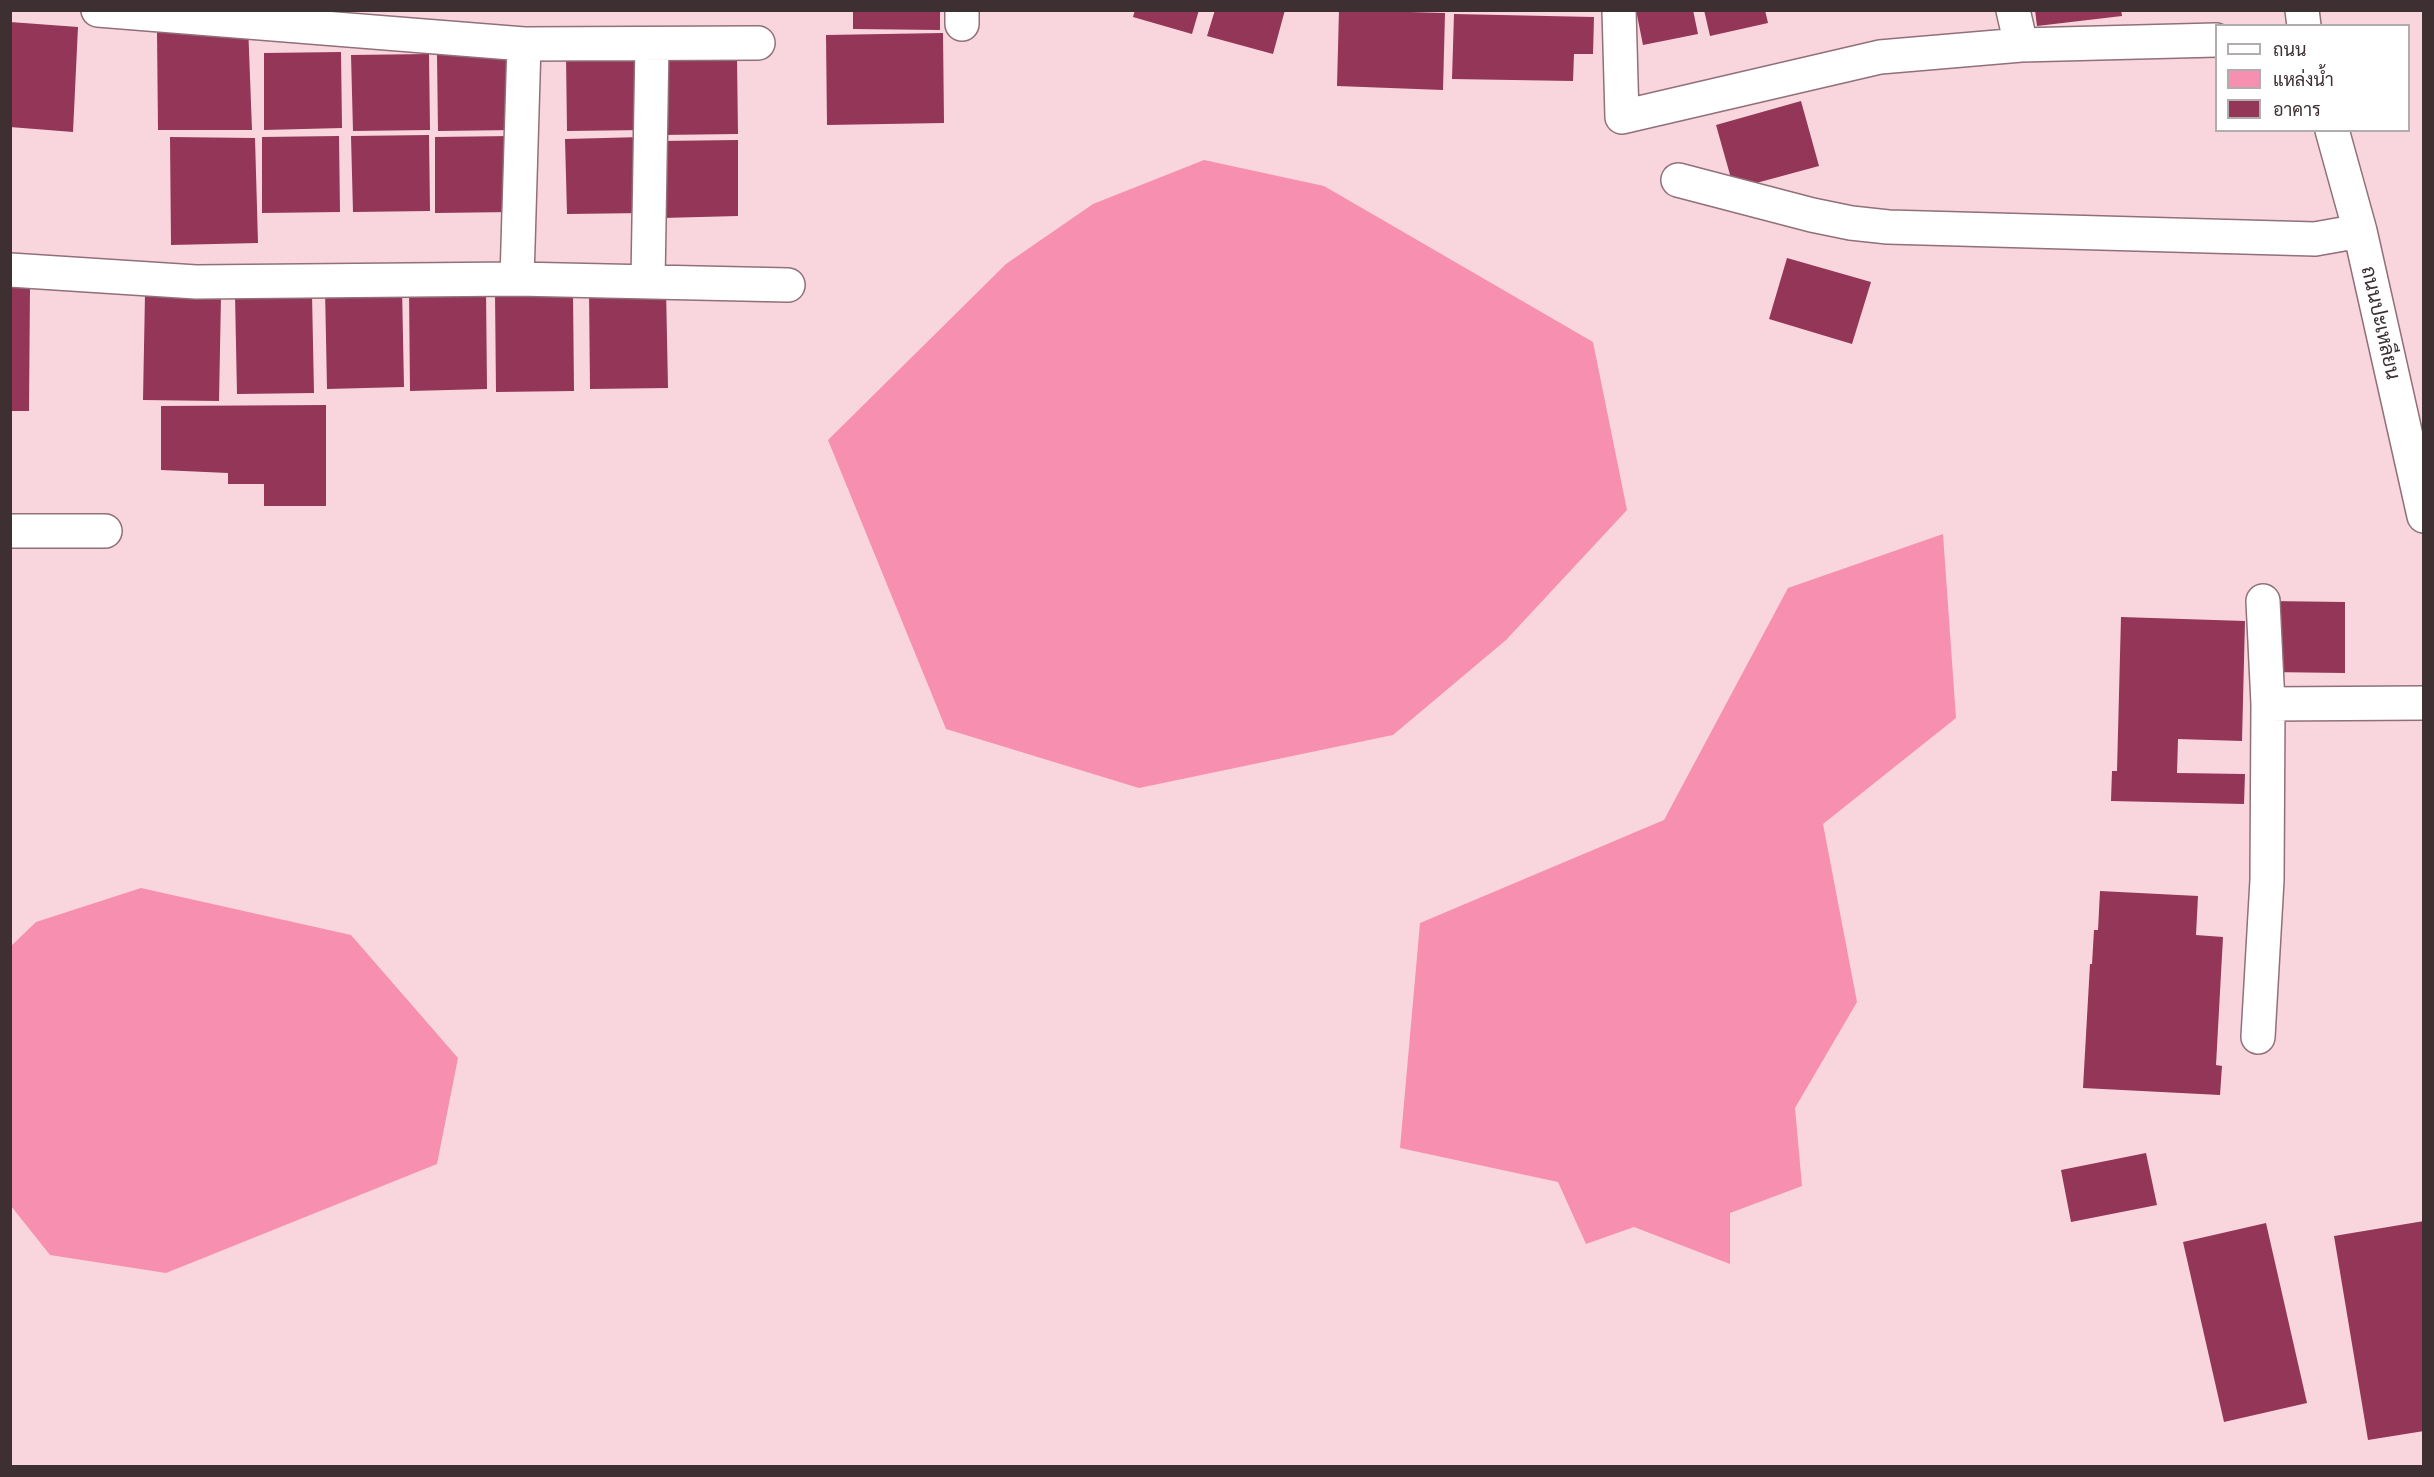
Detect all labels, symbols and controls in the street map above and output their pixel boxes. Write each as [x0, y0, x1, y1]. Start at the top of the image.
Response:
legend [2215, 24, 2410, 132]
text: ถนน [2273, 39, 2306, 61]
text: แหล่งน้ำ [2273, 69, 2334, 91]
text: อาคาร [2273, 99, 2321, 121]
street label: ถนนปะเหลียน [2355, 264, 2405, 382]

